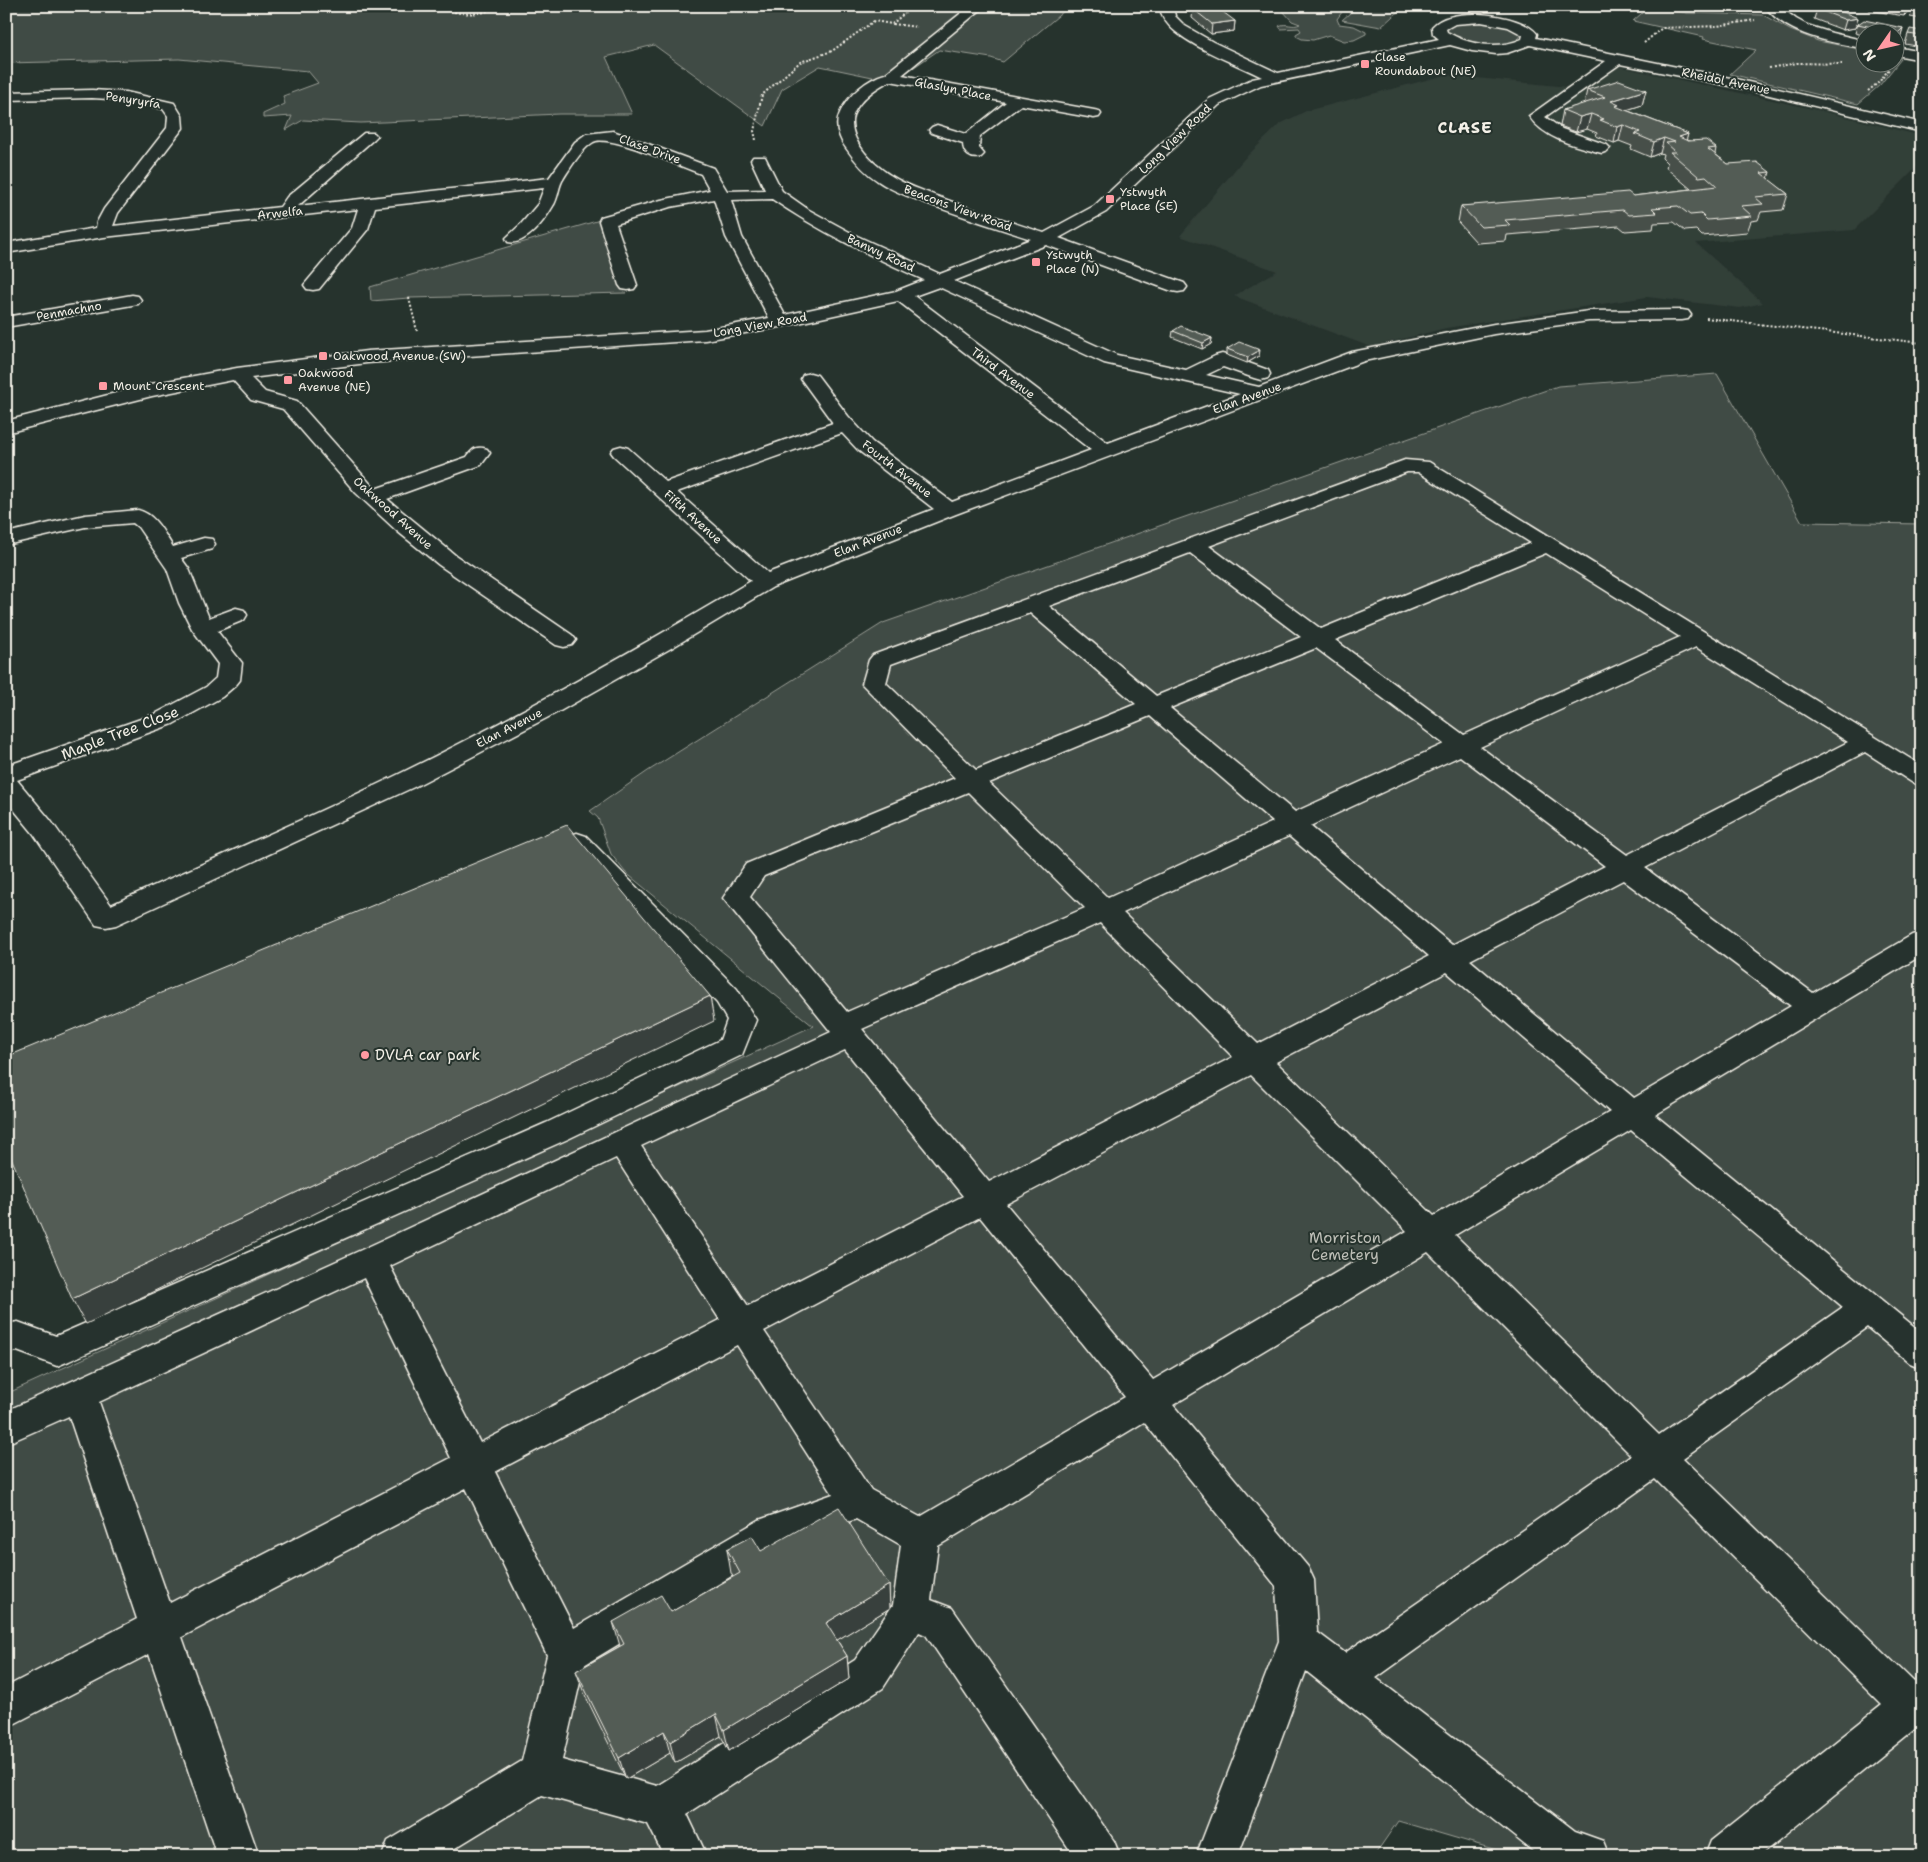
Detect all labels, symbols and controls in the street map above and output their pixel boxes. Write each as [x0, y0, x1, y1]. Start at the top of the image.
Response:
north arrow [1856, 22, 1906, 72]
text: N [1859, 46, 1880, 65]
place label: Clase Roundabout (NE) [1375, 49, 1476, 79]
marker: Clase Roundabout (NE) [1359, 58, 1371, 70]
street label: Rheidol Avenue [1680, 64, 1772, 98]
street label: Glaslyn Place [913, 74, 993, 104]
street label: Penyryrfa [104, 88, 162, 112]
street label: Long View Road [1135, 100, 1215, 178]
district label: CLASE [1437, 117, 1493, 138]
street label: Clase Drive [617, 130, 683, 168]
street label: Beacons View Road [902, 181, 1015, 235]
place label: Ystwyth Place (SE) [1120, 184, 1178, 214]
marker: Ystwyth Place (SE) [1104, 193, 1116, 205]
street label: Arwelfa [256, 203, 304, 223]
street label: Banwy Road [844, 230, 918, 276]
place label: Ystwyth Place (N) [1046, 247, 1099, 277]
marker: Ystwyth Place (N) [1030, 256, 1042, 268]
street label: Penmachno [35, 297, 103, 325]
street label: Long View Road [712, 309, 808, 341]
street label: Third Avenue [968, 344, 1039, 403]
place label: Oakwood Avenue (SW) [333, 348, 466, 364]
marker: Oakwood Avenue (SW) [317, 350, 329, 362]
place label: Oakwood Avenue (NE) [298, 365, 371, 395]
marker: Oakwood Avenue (NE) [282, 374, 294, 386]
place label: Mount Crescent [113, 378, 204, 394]
street label: Elan Avenue [1210, 378, 1284, 418]
marker: Mount Crescent [97, 380, 109, 392]
street label: Fourth Avenue [859, 437, 935, 501]
street label: Oakwood Avenue [350, 473, 436, 553]
street label: Fifth Avenue [660, 487, 726, 548]
street label: Elan Avenue [831, 521, 905, 561]
street label: Maple Tree Close [58, 701, 182, 765]
street label: Elan Avenue [473, 704, 545, 751]
place label: DVLA car park [375, 1045, 480, 1065]
marker: DVLA car park [359, 1049, 371, 1061]
park label: Morriston Cemetery [1309, 1228, 1381, 1265]

